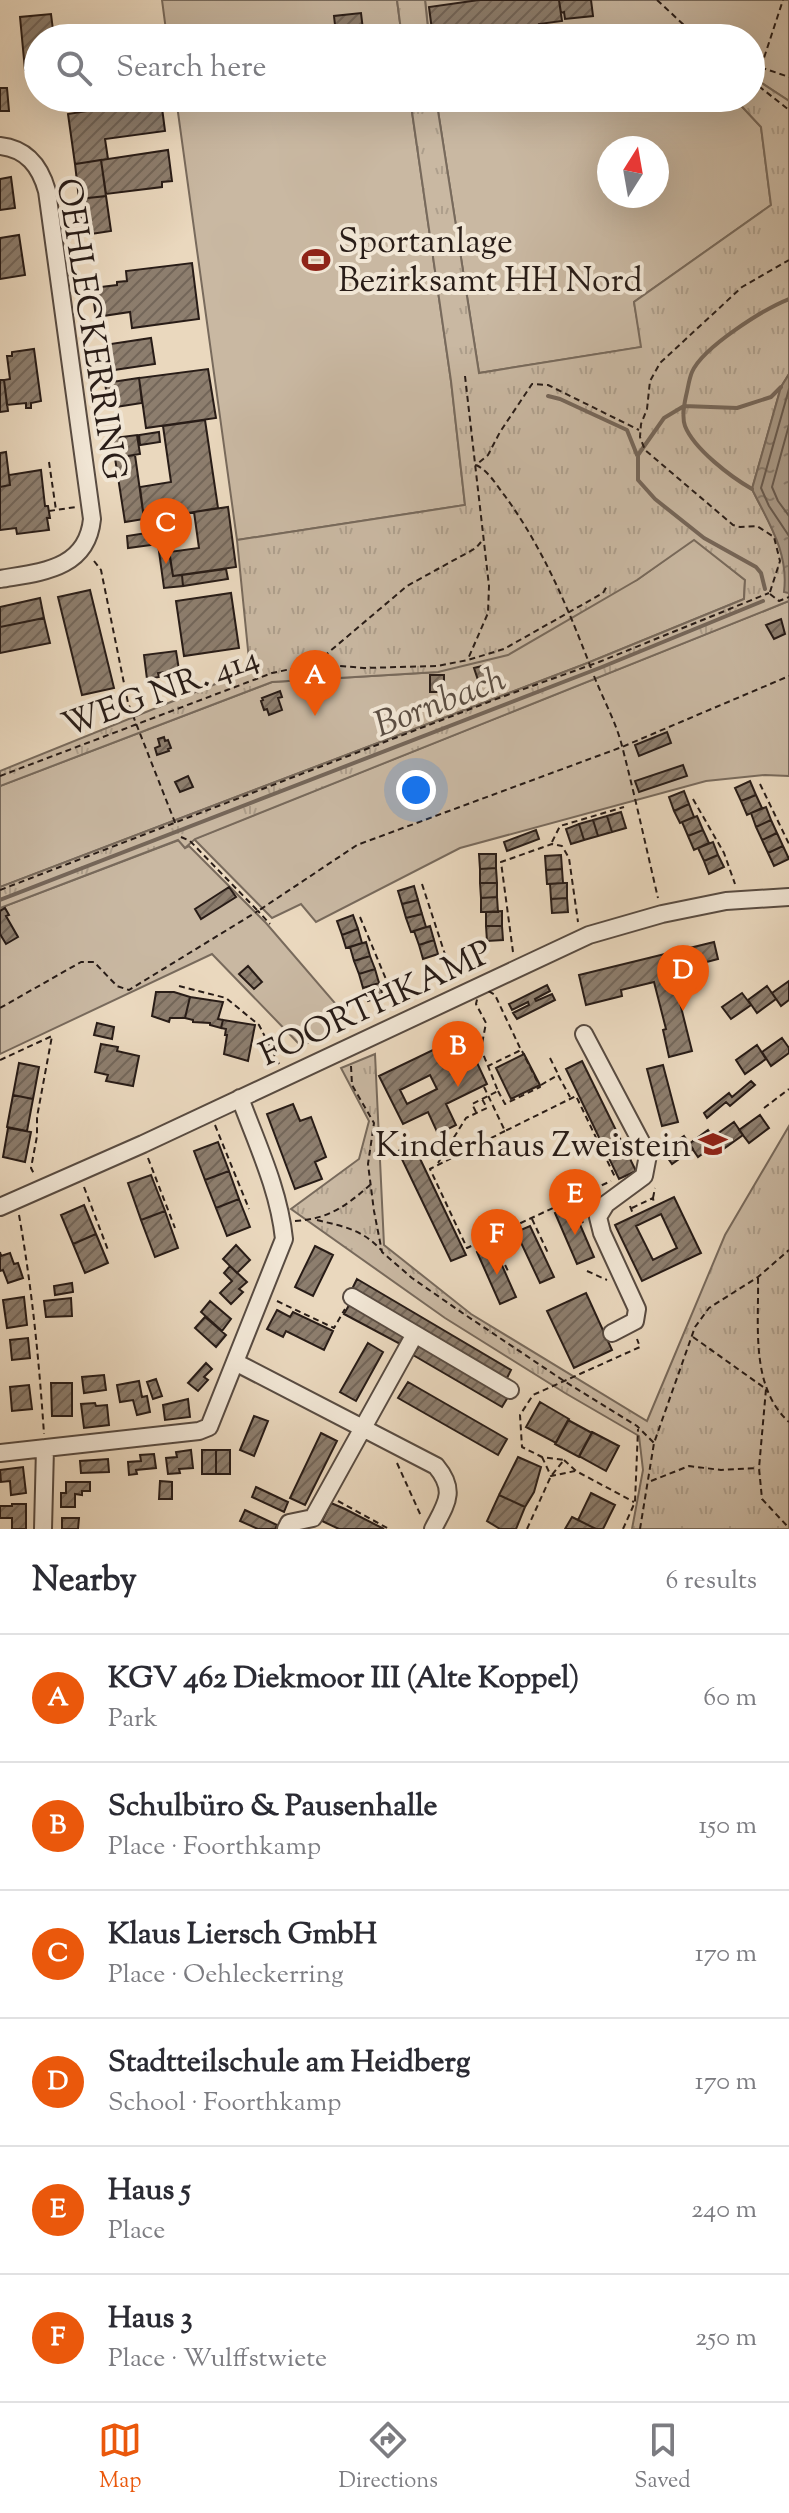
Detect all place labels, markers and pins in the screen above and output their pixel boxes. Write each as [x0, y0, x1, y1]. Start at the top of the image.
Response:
place label: Sportanlage Bezirksamt HH Nord [338, 219, 643, 307]
sports icon: Sportanlage Bezirksamt HH Nord [301, 245, 331, 275]
pin: C [140, 498, 192, 564]
pin: A [289, 650, 341, 716]
pin: D [657, 945, 709, 1011]
pin: B [432, 1021, 484, 1087]
place label: Kinderhaus Zweistein [375, 1123, 691, 1172]
school or university icon: Kinderhaus Zweistein [698, 1129, 728, 1159]
pin: E [549, 1169, 601, 1235]
pin: F [471, 1209, 523, 1275]

